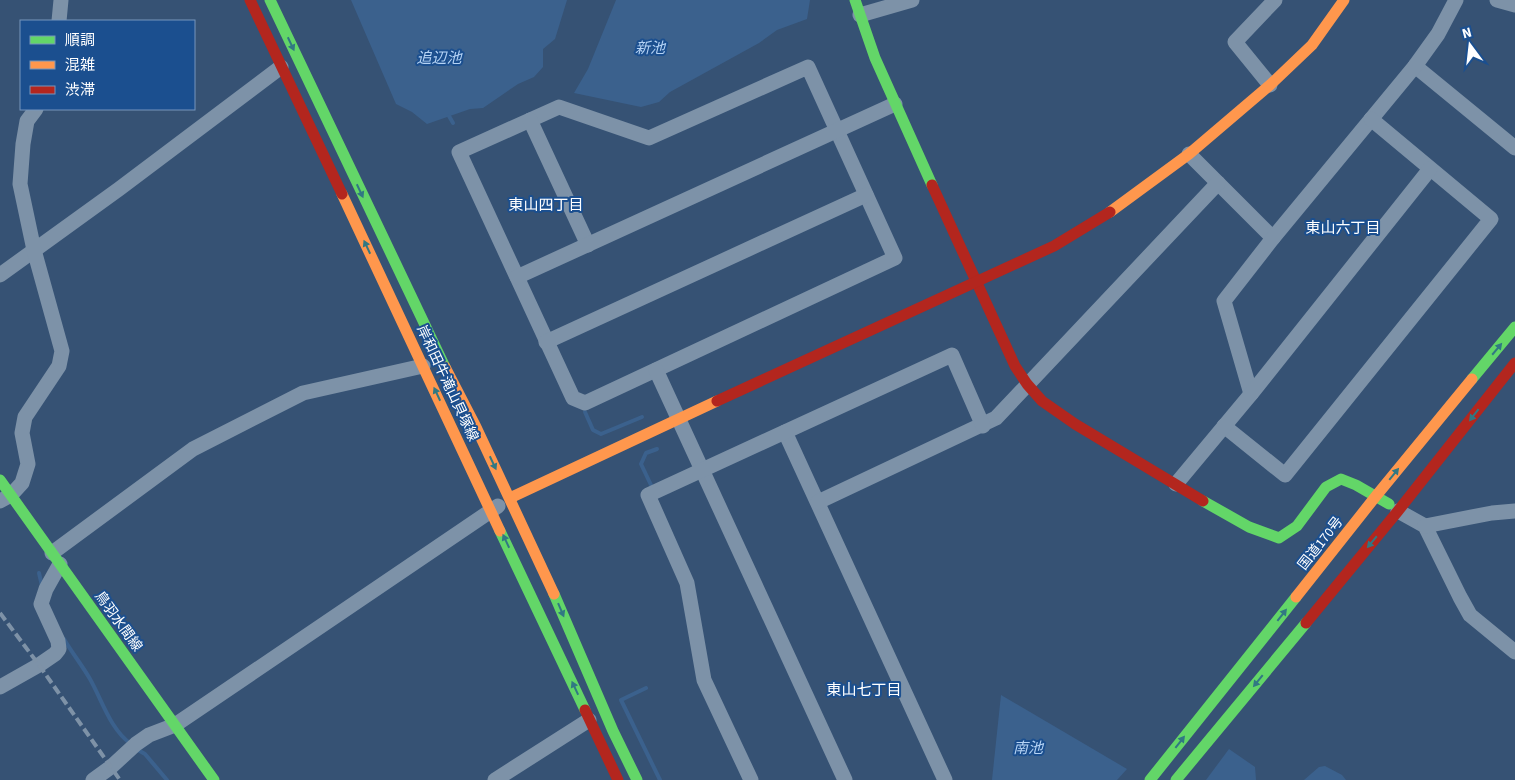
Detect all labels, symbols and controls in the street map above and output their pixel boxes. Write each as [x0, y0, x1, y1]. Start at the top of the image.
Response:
legend [20, 20, 195, 110]
north arrow [1445, 20, 1495, 70]
text: N [1460, 23, 1474, 44]
text: 順調 [65, 30, 95, 51]
one-way arrow [287, 37, 295, 51]
water label: 新池 [635, 38, 667, 59]
water label: 追辺池 [416, 48, 463, 69]
text: 混雑 [65, 55, 95, 76]
text: 渋滞 [65, 80, 95, 101]
one-way arrow [357, 184, 365, 198]
district label: 東山四丁目 [508, 195, 584, 216]
district label: 東山六丁目 [1305, 218, 1381, 239]
one-way arrow [363, 240, 371, 254]
street label: 岸和田牛滝山貝塚線 [411, 322, 483, 445]
one-way arrow [1491, 342, 1502, 355]
one-way arrow [432, 387, 440, 401]
one-way arrow [1468, 408, 1479, 421]
one-way arrow [490, 456, 498, 470]
one-way arrow [1388, 468, 1399, 481]
street label: 国道170号 [1294, 513, 1348, 575]
one-way arrow [501, 534, 509, 548]
one-way arrow [1367, 535, 1378, 548]
street label: 鳥羽水間線 [90, 587, 147, 656]
one-way arrow [558, 603, 566, 617]
one-way arrow [1277, 609, 1288, 622]
one-way arrow [1252, 674, 1263, 687]
district label: 東山七丁目 [826, 680, 902, 701]
one-way arrow [570, 681, 579, 696]
one-way arrow [1175, 735, 1185, 749]
water label: 南池 [1013, 738, 1045, 759]

